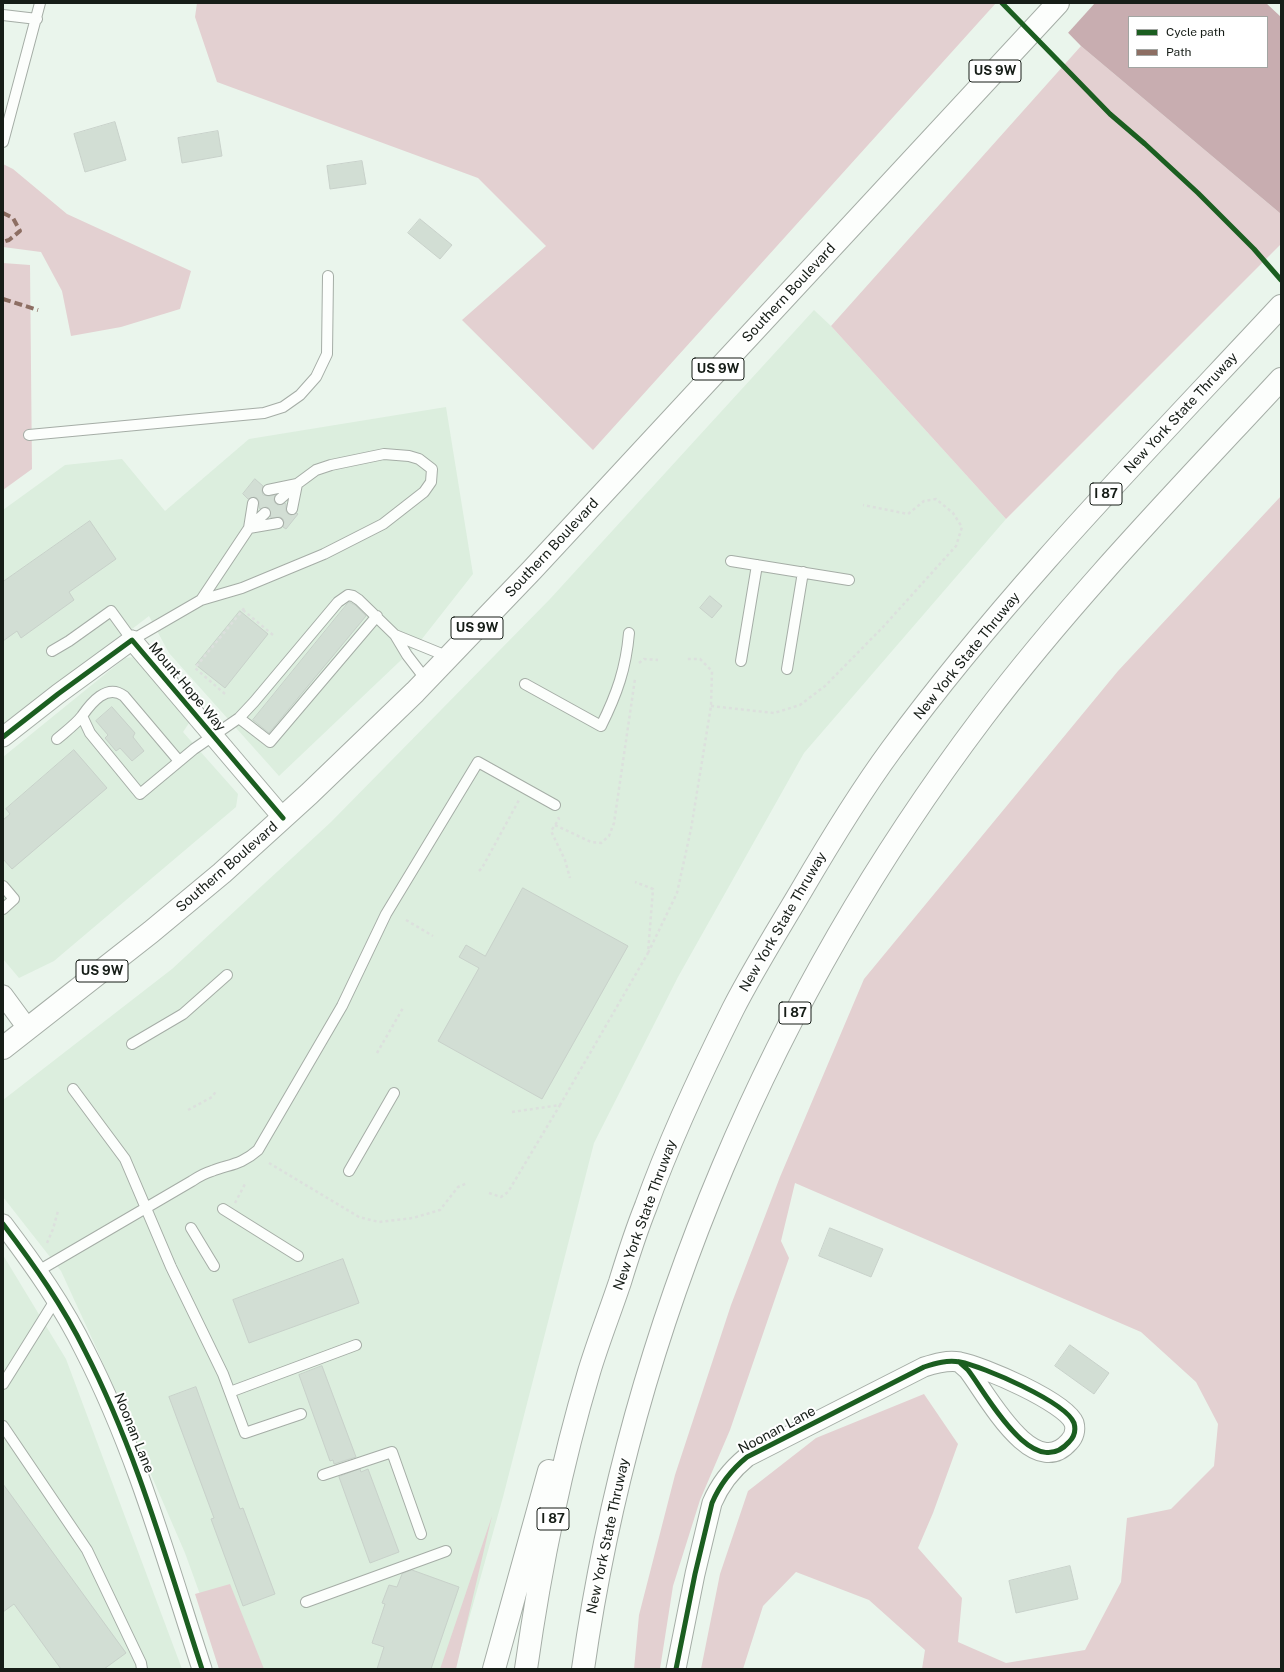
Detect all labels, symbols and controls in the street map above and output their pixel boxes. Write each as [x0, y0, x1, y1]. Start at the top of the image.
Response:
legend [1128, 16, 1268, 68]
text: Cycle path [1166, 25, 1225, 39]
text: Path [1166, 45, 1192, 59]
road number: US 9W [969, 60, 1021, 82]
street label: Southern Boulevard [739, 240, 839, 346]
street label: New York State Thruway [1121, 349, 1241, 477]
road number: US 9W [692, 358, 744, 380]
road number: I 87 [1090, 483, 1122, 505]
street label: Southern Boulevard [502, 495, 602, 601]
street label: New York State Thruway [910, 589, 1024, 723]
road number: US 9W [451, 617, 503, 639]
street label: Mount Hope Way [145, 639, 229, 735]
street label: Southern Boulevard [173, 818, 281, 916]
street label: New York State Thruway [736, 849, 830, 995]
road number: US 9W [76, 960, 128, 982]
road number: I 87 [779, 1002, 811, 1024]
street label: New York State Thruway [610, 1137, 680, 1293]
street label: Noonan Lane [110, 1390, 158, 1476]
street label: Noonan Lane [735, 1403, 819, 1457]
street label: New York State Thruway [583, 1456, 633, 1616]
road number: I 87 [537, 1508, 569, 1530]

